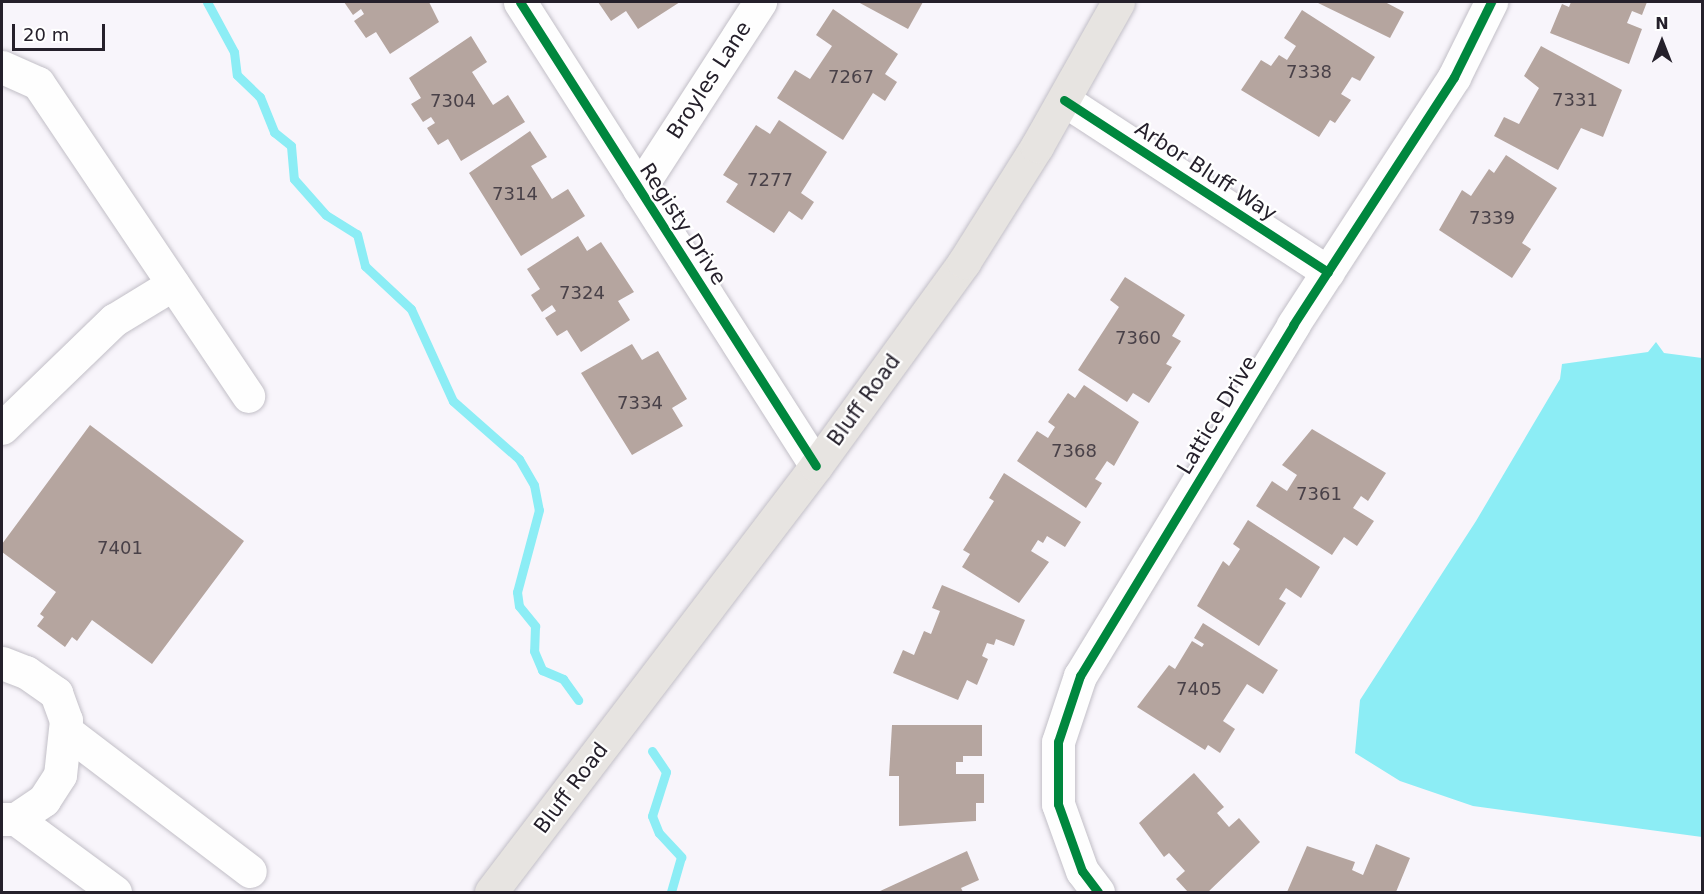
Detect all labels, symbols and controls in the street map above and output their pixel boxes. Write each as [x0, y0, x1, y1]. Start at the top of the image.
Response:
scale bar [15, 12, 108, 50]
north arrow [1632, 12, 1692, 72]
text: N [1655, 14, 1669, 33]
street label: Broyles Lane [662, 17, 756, 143]
text: 20 m [23, 24, 69, 45]
house number: 7338 [1286, 61, 1332, 83]
house number: 7267 [828, 66, 874, 88]
house number: 7331 [1552, 89, 1598, 111]
house number: 7304 [430, 90, 476, 112]
street label: Arbor Bluff Way [1130, 116, 1282, 226]
street label: Registy Drive [634, 158, 732, 290]
house number: 7277 [747, 169, 793, 191]
house number: 7314 [492, 183, 538, 205]
house number: 7339 [1469, 207, 1515, 229]
house number: 7324 [559, 282, 605, 304]
house number: 7360 [1115, 327, 1161, 349]
street label: Bluff Road [822, 349, 906, 451]
street label: Lattice Drive [1172, 351, 1262, 479]
house number: 7334 [617, 392, 663, 414]
house number: 7368 [1051, 440, 1097, 462]
house number: 7361 [1296, 483, 1342, 505]
house number: 7401 [97, 537, 143, 559]
house number: 7405 [1176, 678, 1222, 700]
street label: Bluff Road [529, 738, 613, 838]

